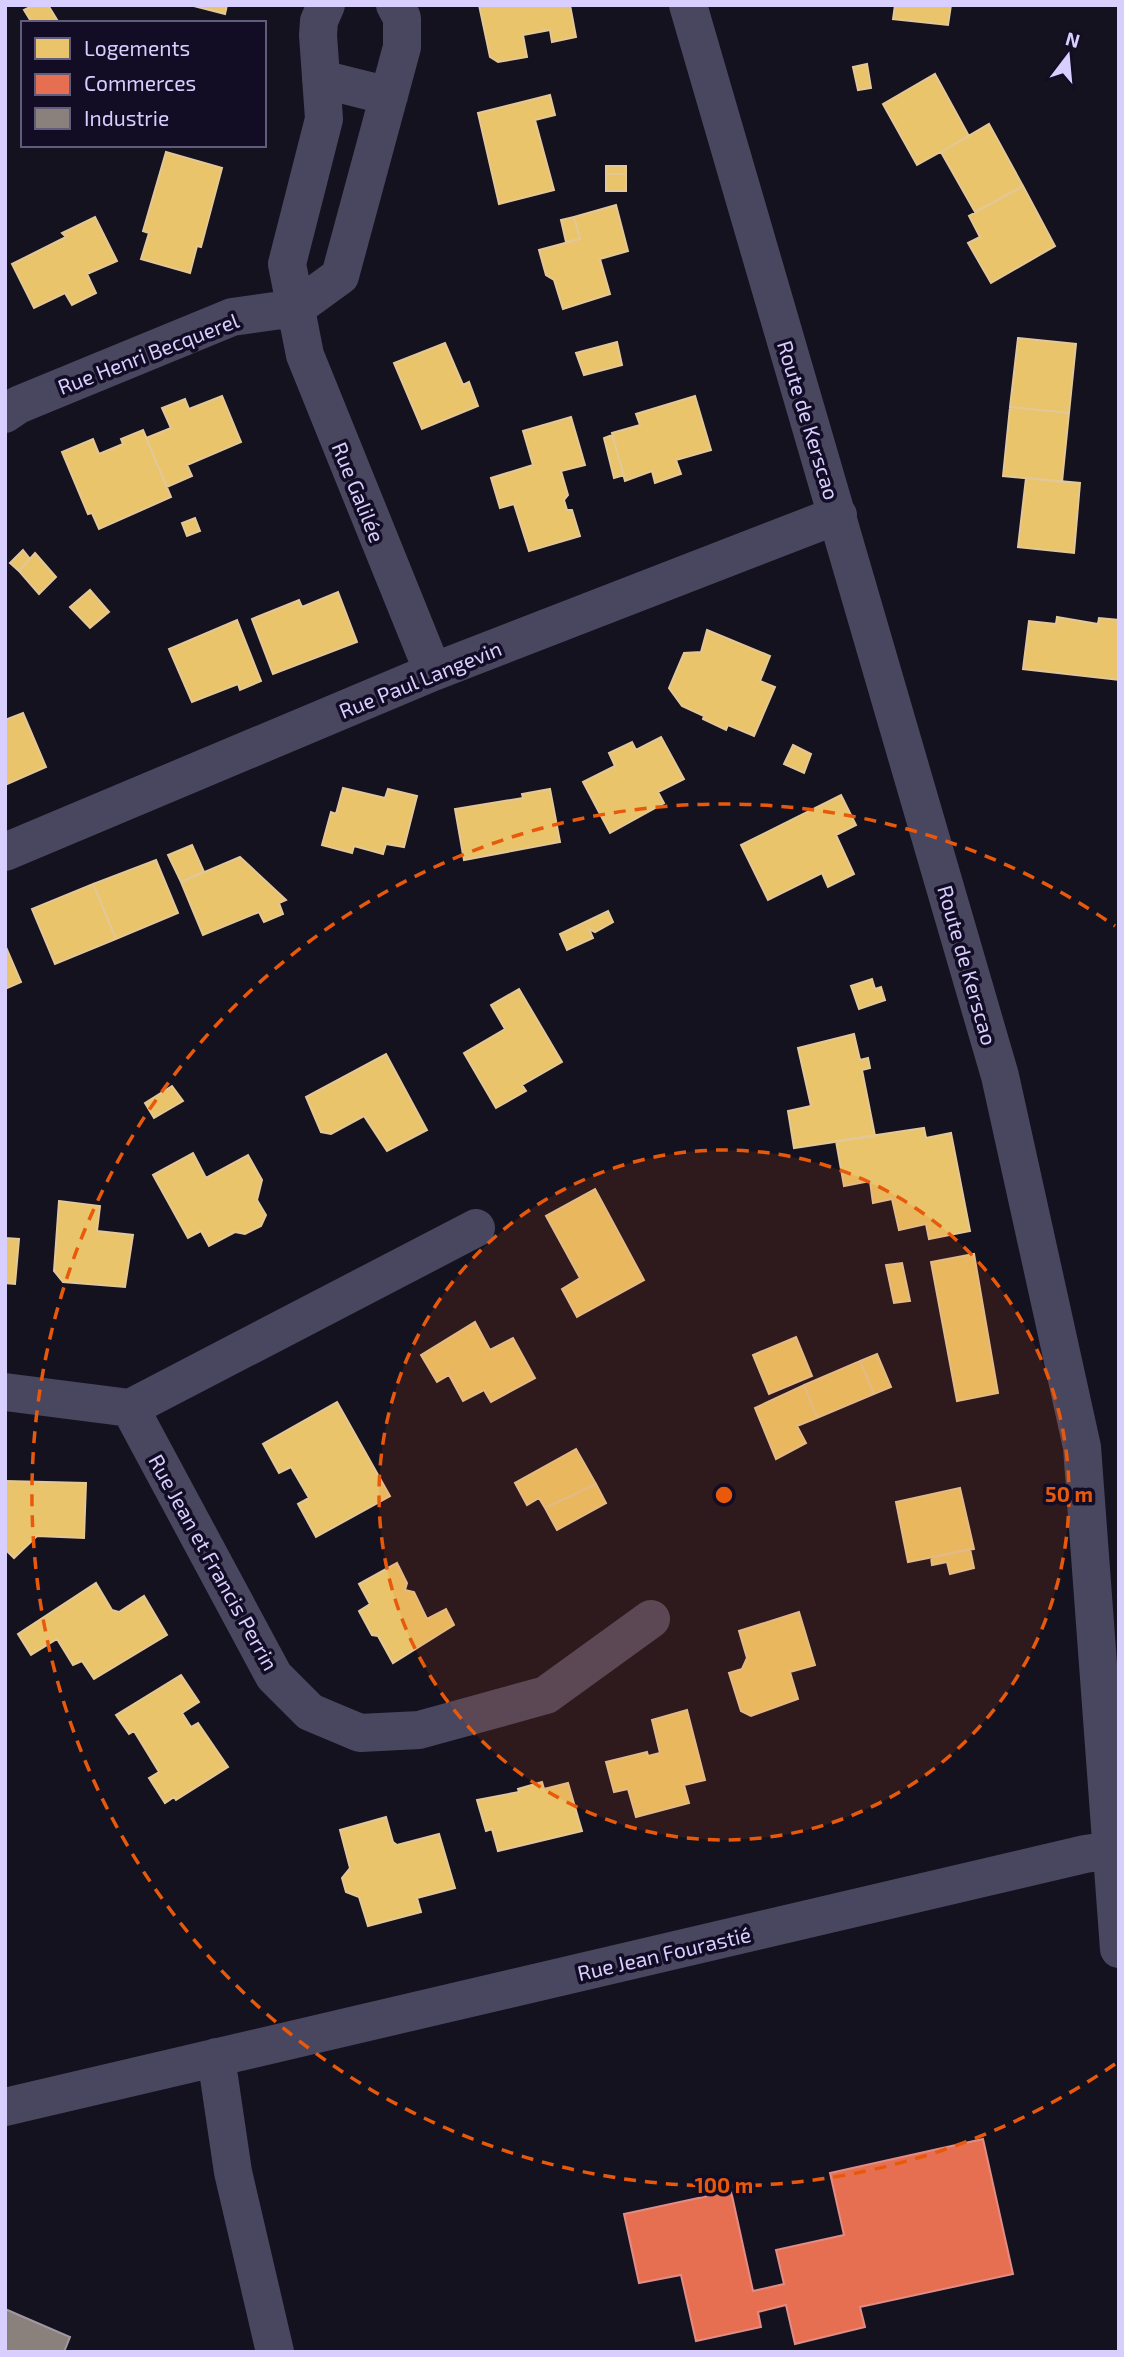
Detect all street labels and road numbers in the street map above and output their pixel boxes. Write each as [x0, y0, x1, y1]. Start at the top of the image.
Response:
street label: Rue Henri Becquerel [54, 307, 243, 399]
street label: Route de Kerscao [773, 337, 845, 503]
street label: Rue Galilée [328, 438, 390, 546]
street label: Rue Paul Langevin [335, 635, 505, 723]
street label: Route de Kerscao [933, 882, 1003, 1048]
street label: Rue Jean et Francis Perrin [144, 1450, 284, 1674]
street label: Rue Jean Fourastié [575, 1921, 753, 1985]

